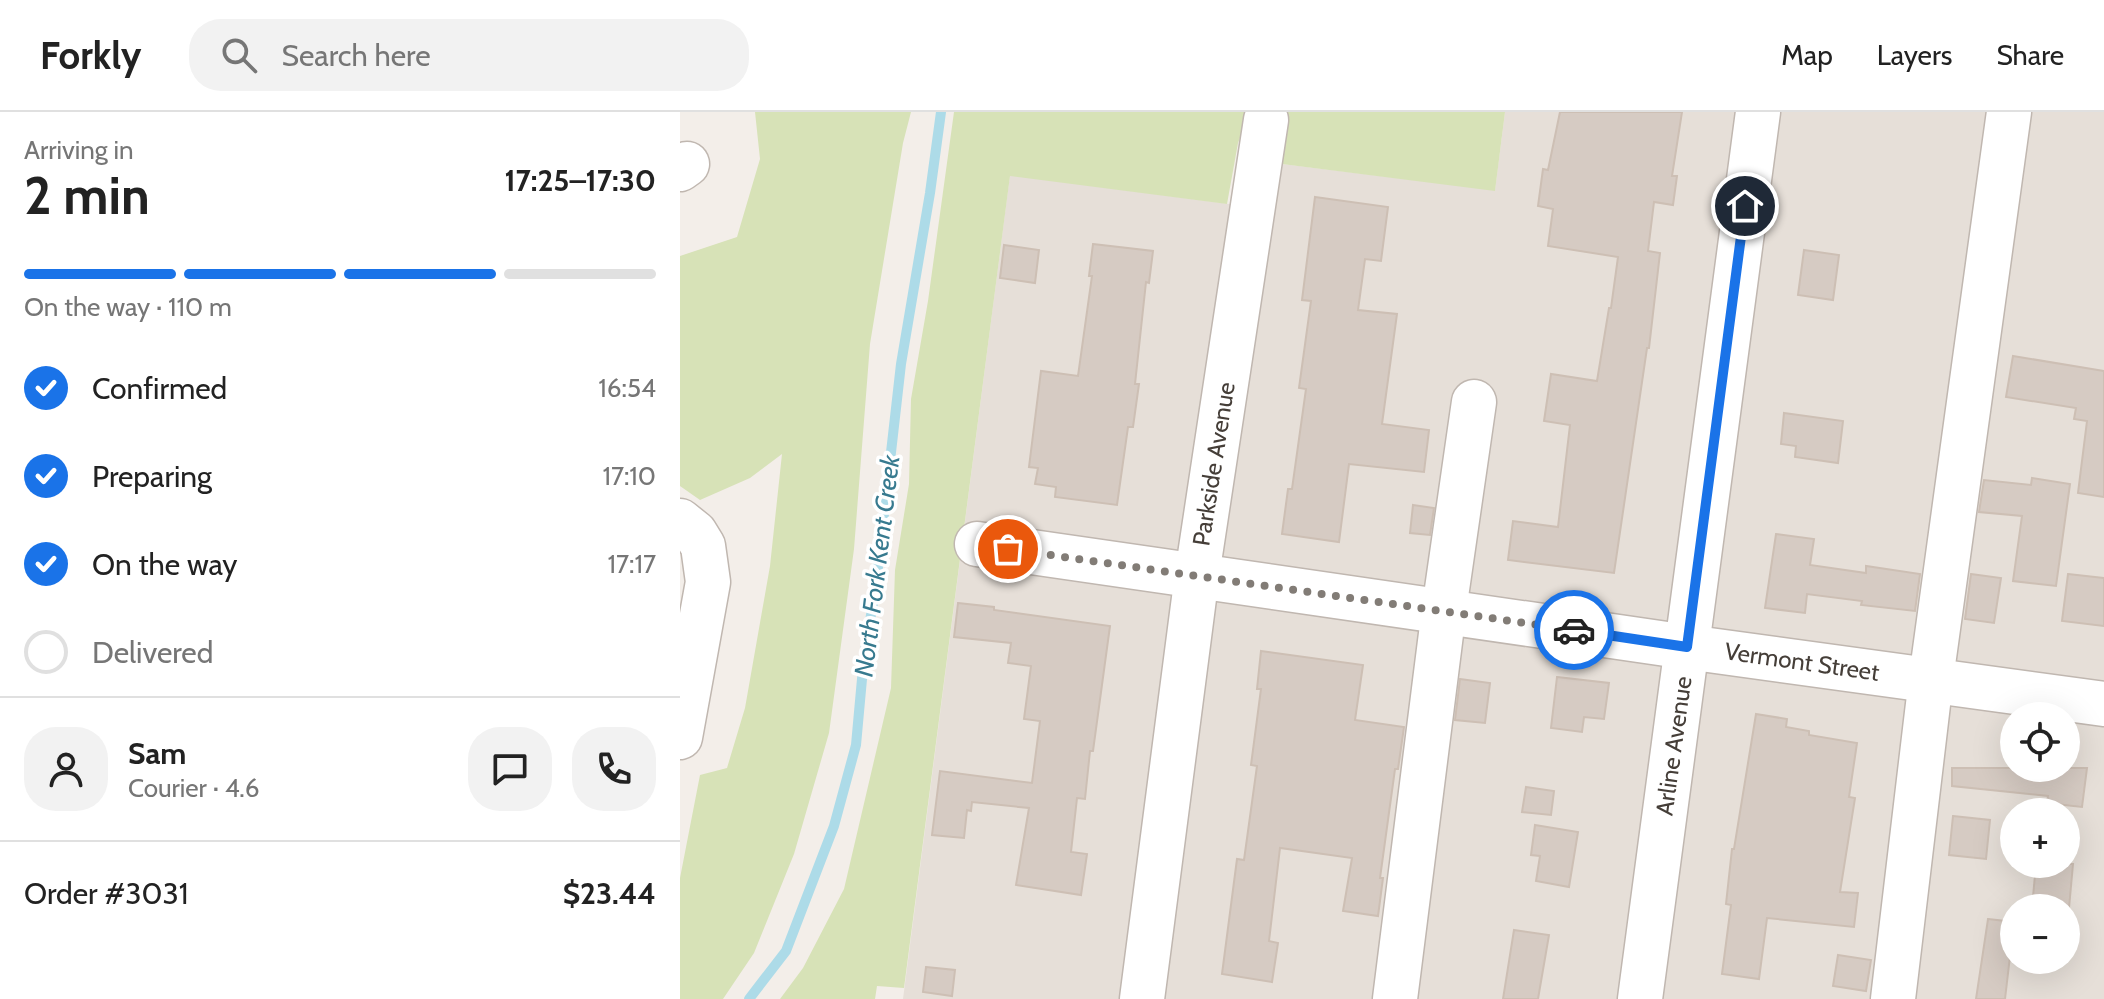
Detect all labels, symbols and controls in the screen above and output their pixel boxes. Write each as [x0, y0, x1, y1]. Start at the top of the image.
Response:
search box [189, 19, 749, 91]
text: Forkly [40, 32, 141, 79]
icon: search [217, 33, 261, 77]
text: Search here [281, 37, 431, 74]
text: Map [1781, 38, 1833, 72]
text: Layers [1877, 38, 1952, 72]
text: Share [1996, 38, 2064, 72]
text: Arriving in [24, 134, 134, 166]
text: 17:25–17:30 [504, 162, 656, 199]
text: 2 min [24, 164, 150, 227]
pin [1711, 172, 1779, 240]
icon: home [1723, 184, 1767, 228]
text: On the way · 110 m [24, 291, 232, 323]
icon: check [24, 366, 68, 410]
text: Confirmed [92, 370, 227, 407]
text: 16:54 [598, 372, 656, 404]
street label: Parkside Avenue [1186, 380, 1241, 548]
water label: North Fork Kent Creek [848, 452, 907, 679]
icon: check [24, 454, 68, 498]
text: Preparing [92, 458, 212, 495]
text: 17:10 [602, 460, 656, 492]
pin [974, 515, 1042, 583]
icon: bag [986, 527, 1030, 571]
icon: check [24, 542, 68, 586]
text: On the way [92, 546, 237, 583]
text: 17:17 [607, 548, 656, 580]
courier [1534, 590, 1614, 670]
icon: car [1552, 608, 1596, 652]
text: Delivered [92, 634, 213, 671]
street label: Vermont Street [1723, 636, 1881, 687]
street label: Arline Avenue [1649, 674, 1698, 817]
map controls [2000, 702, 2080, 974]
button: locate [2000, 702, 2080, 782]
button: person [24, 727, 108, 811]
button: chat [468, 727, 552, 811]
button: phone [572, 727, 656, 811]
text: Sam [128, 735, 186, 772]
text: Courier · 4.6 [128, 772, 260, 804]
button: + [2000, 798, 2080, 878]
text: Order #3031 [24, 875, 189, 912]
text: $23.44 [563, 875, 656, 912]
button: − [2000, 894, 2080, 974]

